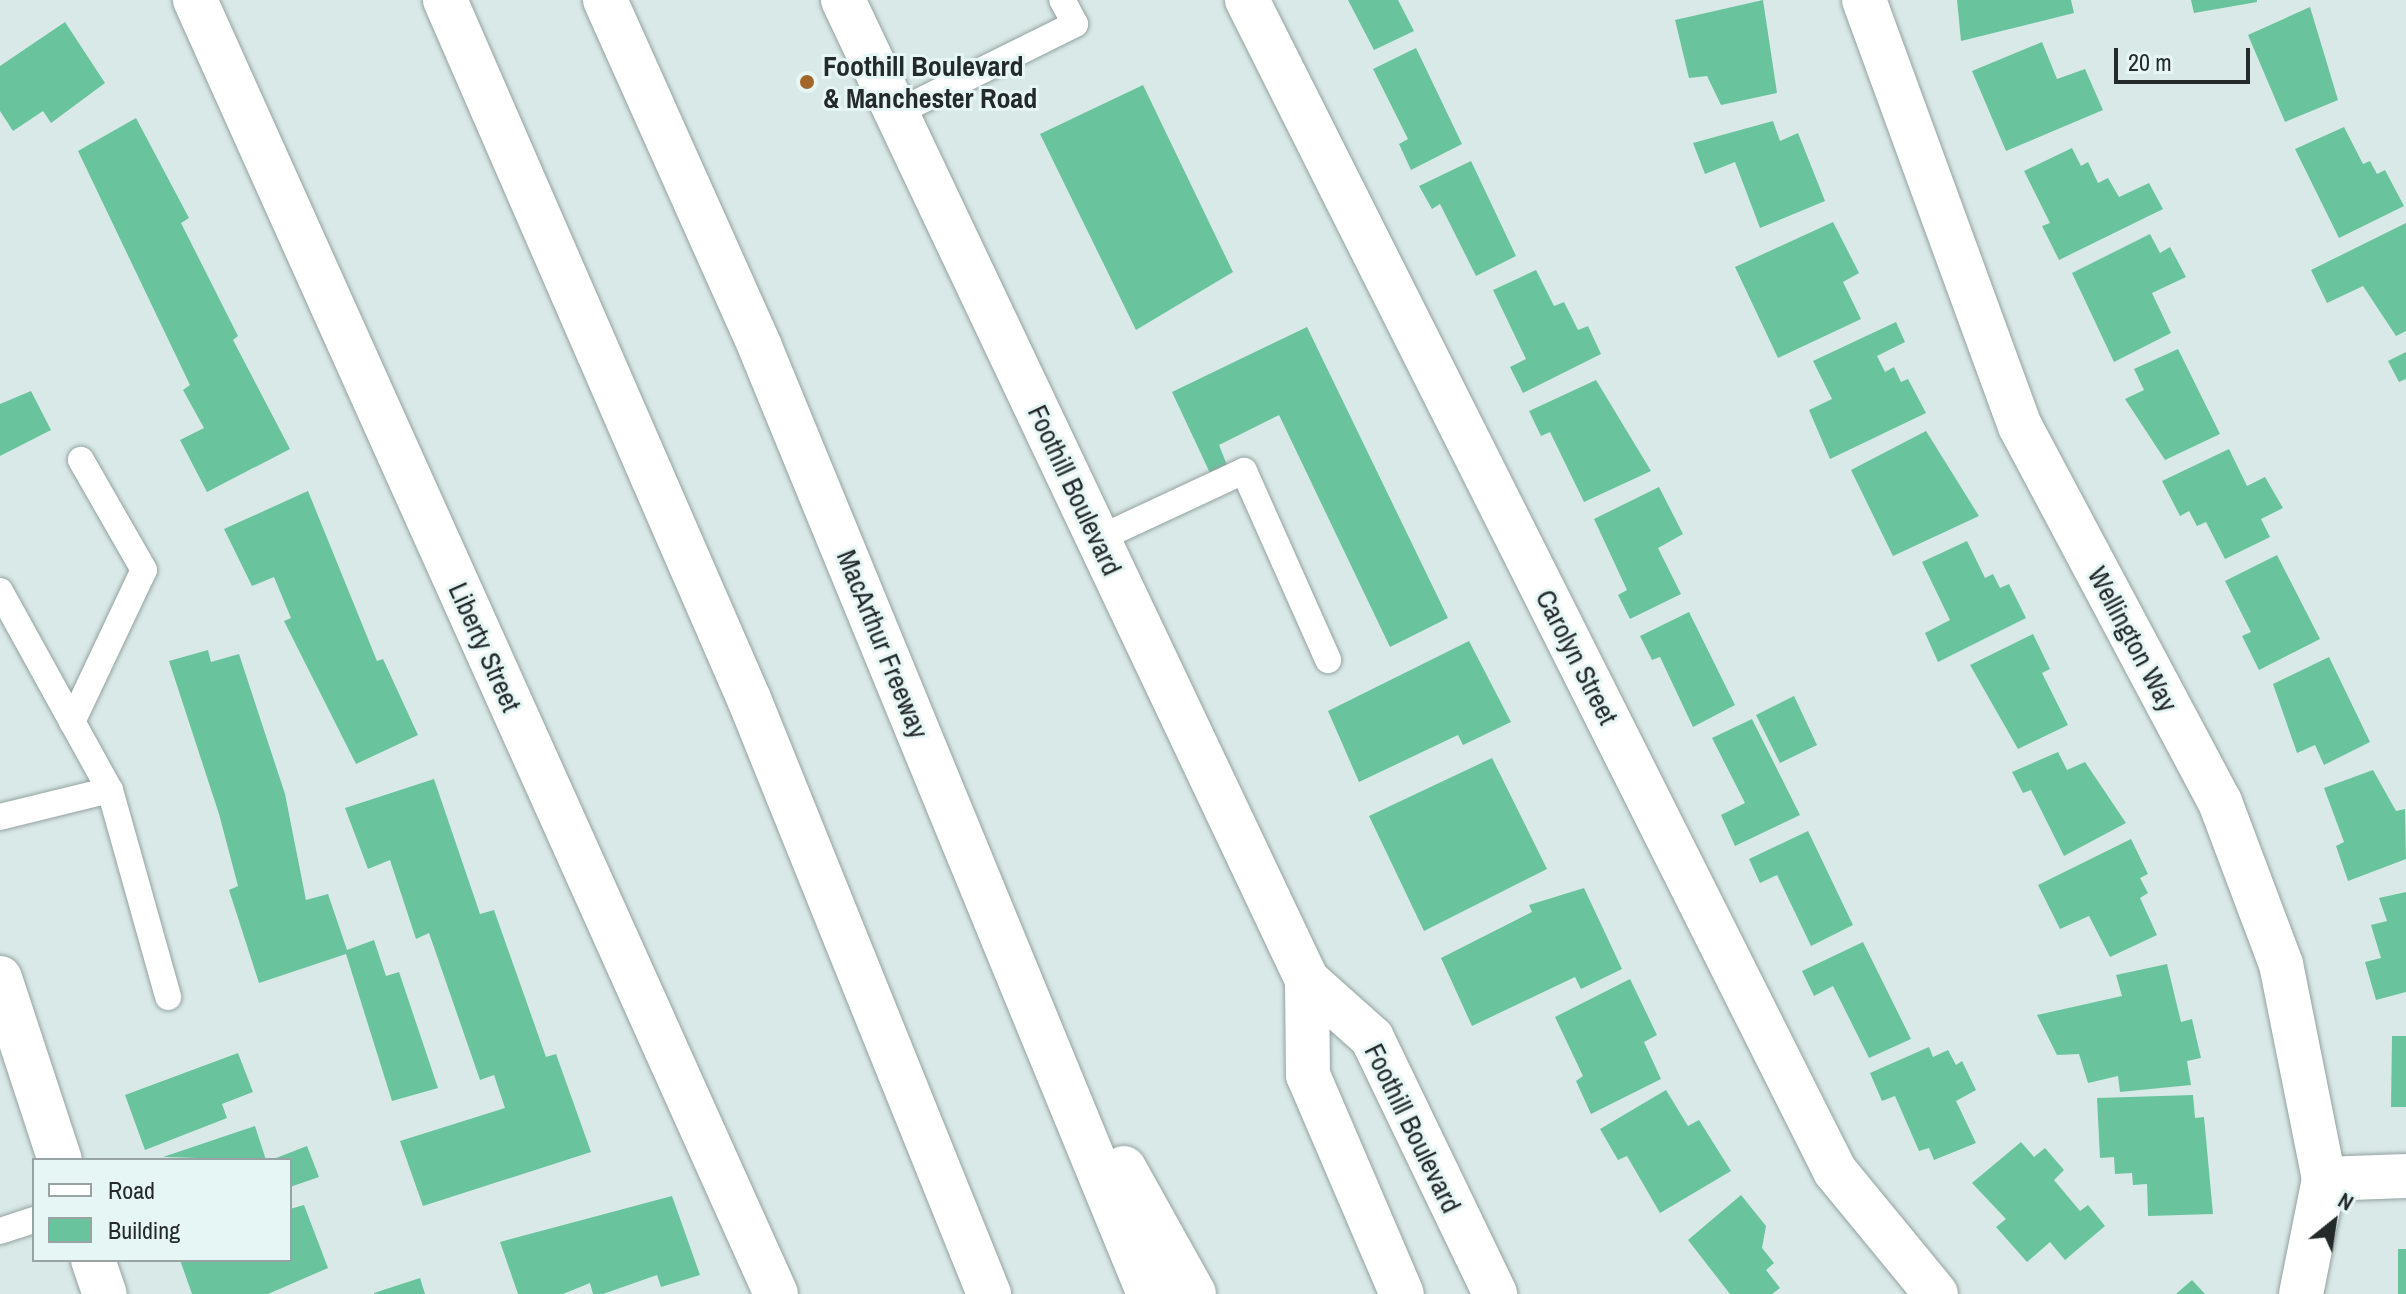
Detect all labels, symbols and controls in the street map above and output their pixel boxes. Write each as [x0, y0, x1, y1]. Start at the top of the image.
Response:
scale bar [2118, 32, 2254, 82]
text: 20 m [2128, 46, 2172, 78]
place label: Foothill Boulevard & Manchester Road [823, 49, 1037, 115]
marker: Foothill Boulevard & Manchester Road [798, 73, 816, 91]
street label: Foothill Boulevard [1021, 400, 1129, 580]
street label: MacArthur Freeway [830, 545, 936, 743]
street label: Wellington Way [2081, 561, 2185, 717]
street label: Liberty Street [442, 577, 528, 717]
street label: Carolyn Street [1529, 584, 1625, 730]
street label: Foothill Boulevard [1358, 1038, 1468, 1218]
legend [32, 1158, 292, 1262]
text: Road [108, 1174, 155, 1206]
north arrow [2294, 1182, 2374, 1262]
text: N [2333, 1185, 2359, 1217]
text: Building [108, 1214, 180, 1246]

